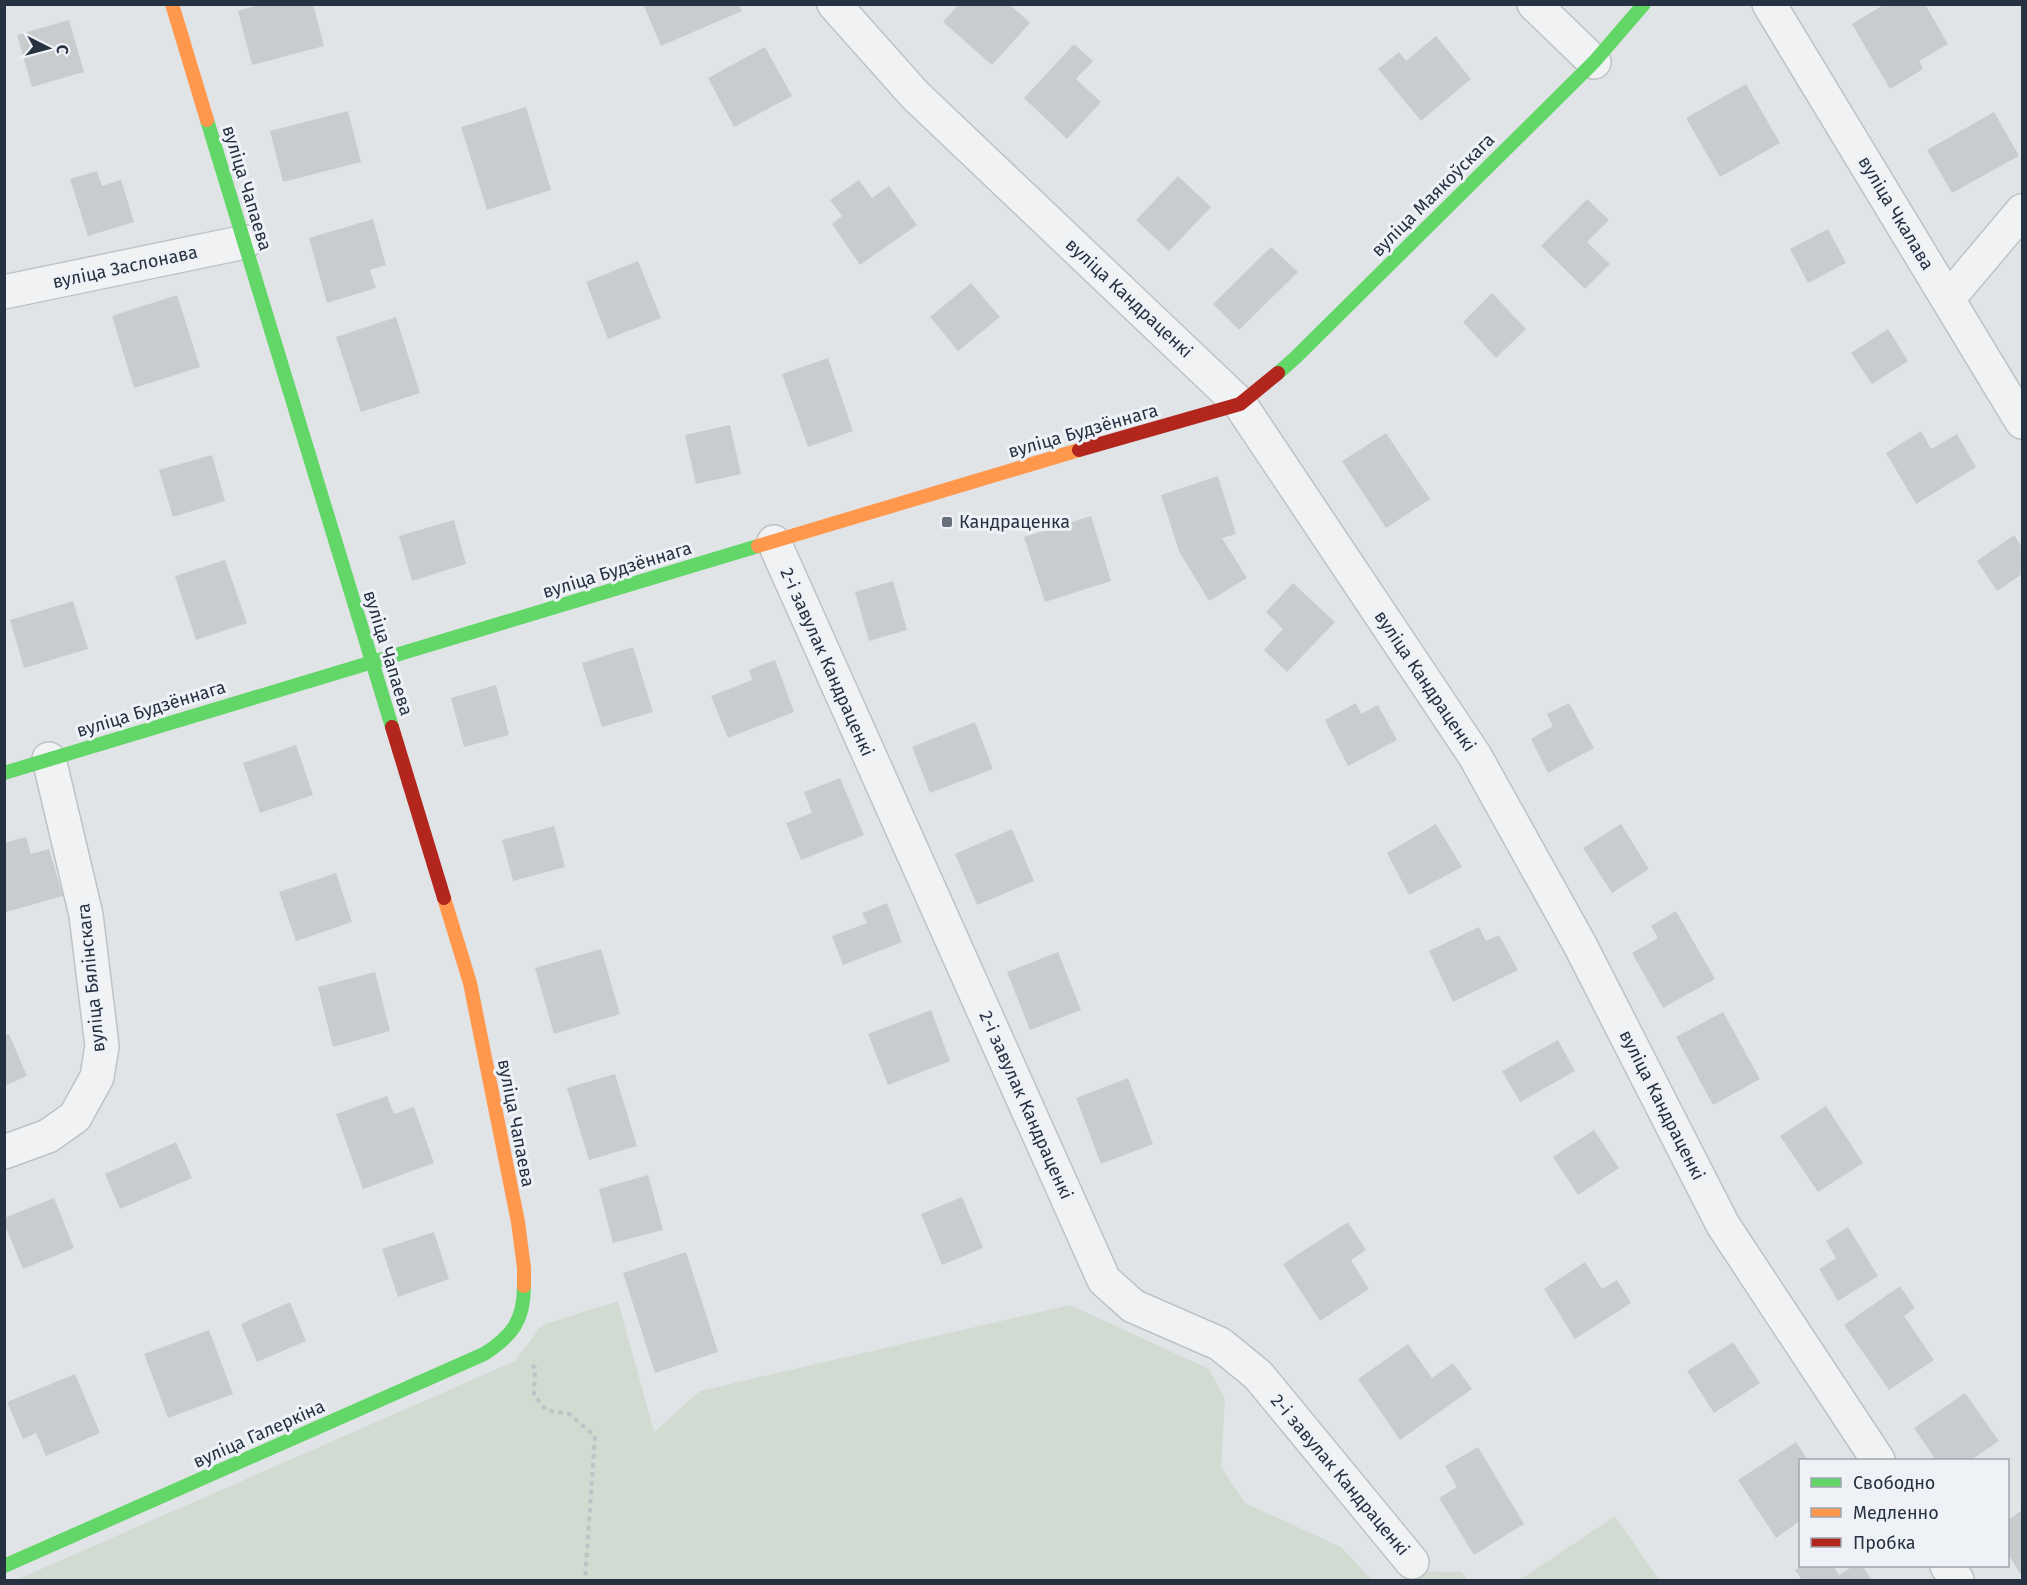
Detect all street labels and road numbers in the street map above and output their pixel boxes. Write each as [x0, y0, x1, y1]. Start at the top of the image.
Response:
street label: вуліца Чапаева [217, 123, 277, 253]
street label: вуліца Маякоўскага [1367, 129, 1499, 261]
street label: вуліца Чкалава [1853, 152, 1939, 274]
street label: вуліца Кандраценкі [1061, 233, 1197, 363]
street label: вуліца Заслонава [50, 241, 200, 293]
street label: вуліца Будзённага [1006, 399, 1160, 463]
street label: вуліца Будзённага [540, 537, 694, 603]
street label: 2-і завулак Кандраценкі [775, 564, 879, 760]
street label: вуліца Чапаева [358, 588, 418, 718]
street label: вуліца Кандраценкі [1370, 606, 1480, 756]
street label: вуліца Будзённага [74, 676, 228, 742]
street label: вуліца Бялінскага [72, 902, 110, 1054]
street label: 2-і завулак Кандраценкі [974, 1007, 1078, 1203]
street label: вуліца Кандраценкі [1615, 1026, 1709, 1184]
street label: вуліца Чапаева [493, 1057, 539, 1189]
street label: 2-і завулак Кандраценкі [1266, 1390, 1414, 1560]
street label: вуліца Галеркіна [190, 1395, 328, 1473]

